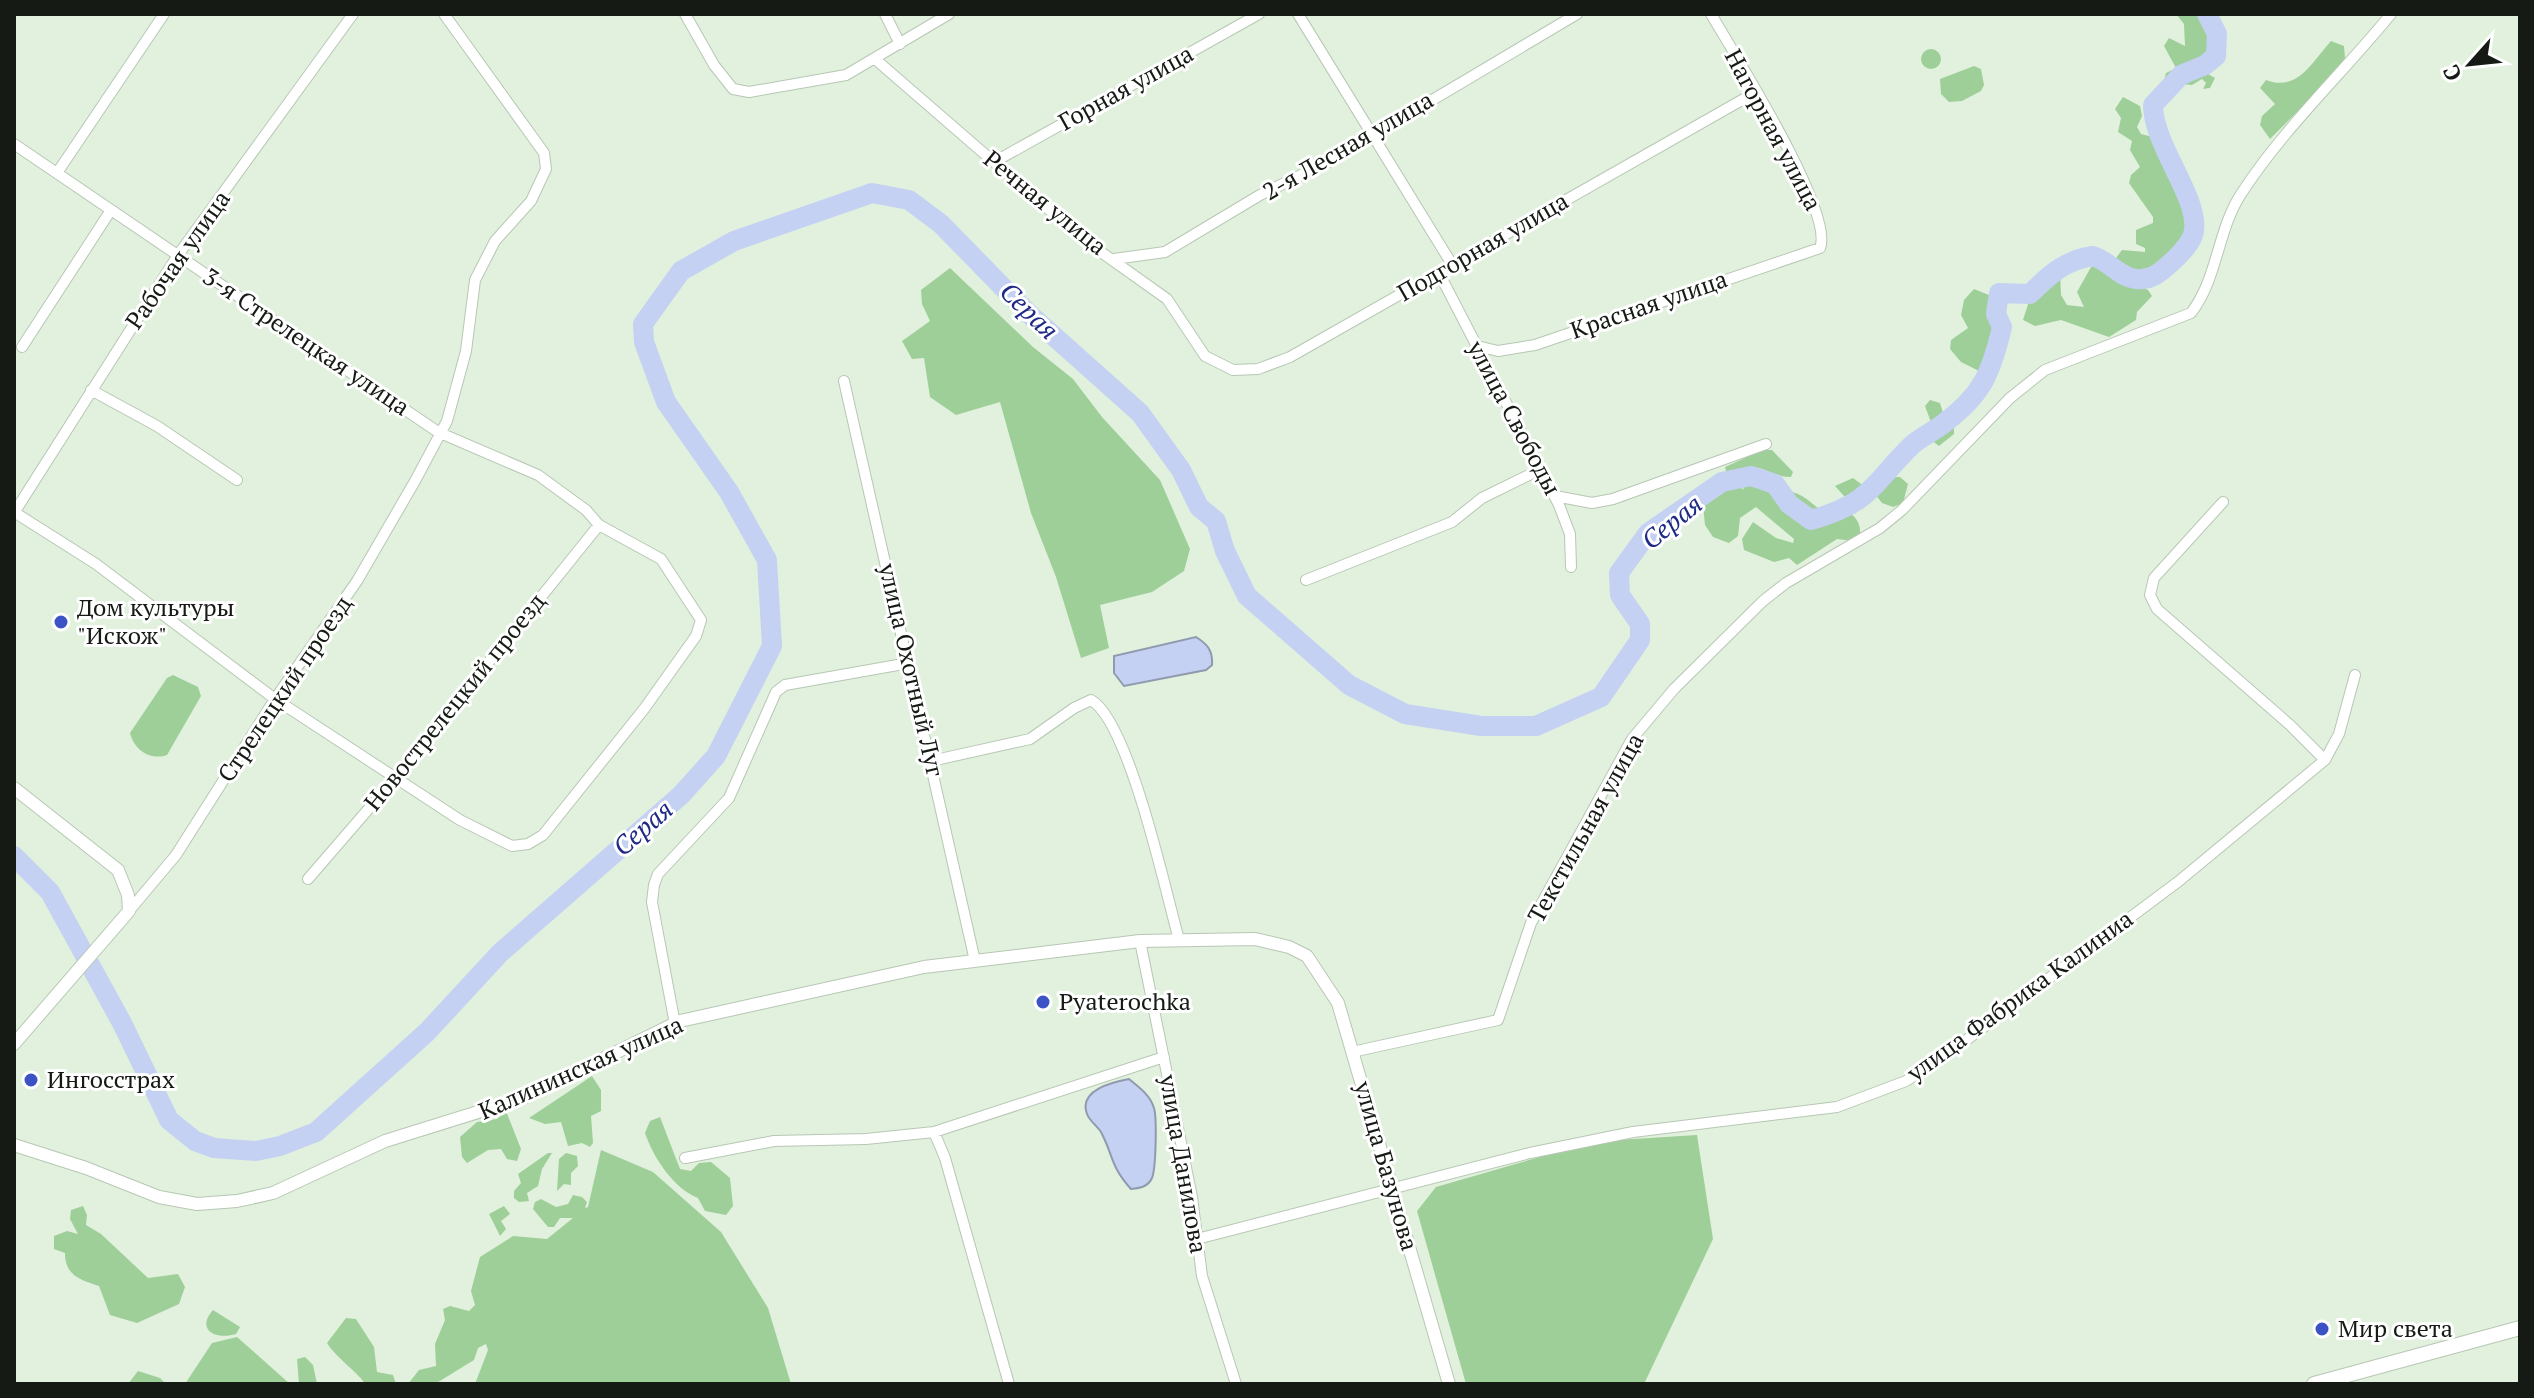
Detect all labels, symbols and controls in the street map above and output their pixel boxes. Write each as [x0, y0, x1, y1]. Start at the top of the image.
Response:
north arrow [2430, 24, 2510, 104]
street label: Горная улица [1052, 37, 1199, 137]
street label: Нагорная улица [1718, 43, 1830, 216]
text: С [2436, 60, 2468, 86]
street label: 2-я Лесная улица [1256, 83, 1439, 207]
street label: Речная улица [977, 143, 1114, 262]
street label: Рабочая улица [117, 184, 237, 335]
street label: Подгорная улица [1391, 184, 1574, 308]
street label: 3-я Стрелецкая улица [197, 260, 416, 422]
street label: Красная улица [1566, 262, 1731, 346]
water label: Серая [993, 274, 1066, 346]
street label: улица Свободы [1460, 334, 1569, 500]
water label: Серая [1634, 486, 1709, 556]
street label: улица Охотный Луг [872, 559, 952, 779]
street label: Новострелецкий проезд [356, 586, 552, 817]
street label: Стрелецкий проезд [210, 589, 359, 788]
place label: Дом культуры "Искож" [77, 591, 234, 651]
marker: Дом культуры "Искож" [52, 613, 70, 631]
street label: Текстильная улица [1520, 727, 1651, 928]
water label: Серая [605, 792, 680, 863]
street label: улица Фабрика Калиниа [1899, 902, 2139, 1089]
place label: Pyaterochka [1059, 985, 1191, 1017]
marker: Pyaterochka [1034, 993, 1052, 1011]
street label: Калининская улица [473, 1008, 688, 1127]
place label: Ингосстрах [47, 1063, 175, 1095]
marker: Ингосстрах [22, 1071, 40, 1089]
street label: улица Данилова [1152, 1071, 1215, 1256]
street label: улица Базунова [1347, 1076, 1426, 1254]
place label: Мир света [2338, 1312, 2453, 1344]
marker: Мир света [2313, 1320, 2331, 1338]

